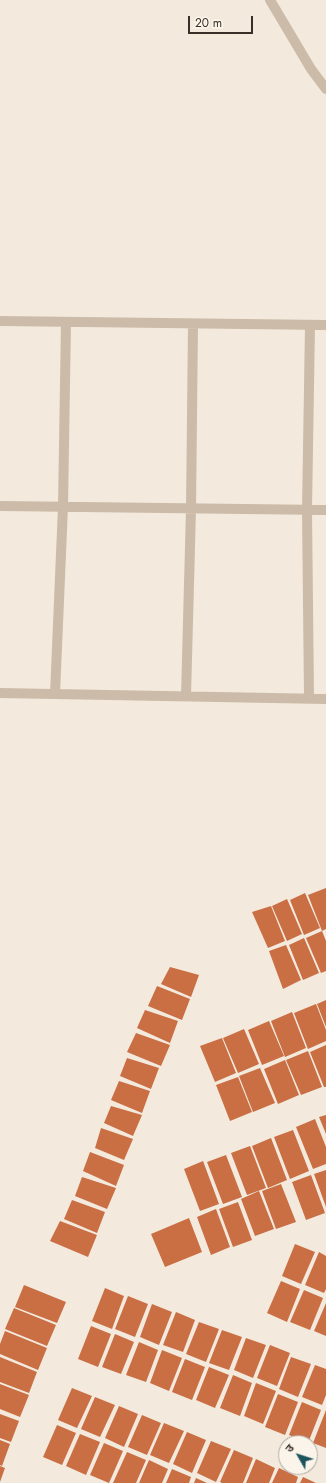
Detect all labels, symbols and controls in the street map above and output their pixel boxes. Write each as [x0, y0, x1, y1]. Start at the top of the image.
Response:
scale bar [190, 8, 255, 34]
text: 20 m [195, 14, 222, 32]
north arrow [278, 1435, 318, 1475]
text: उ [281, 1441, 298, 1456]

